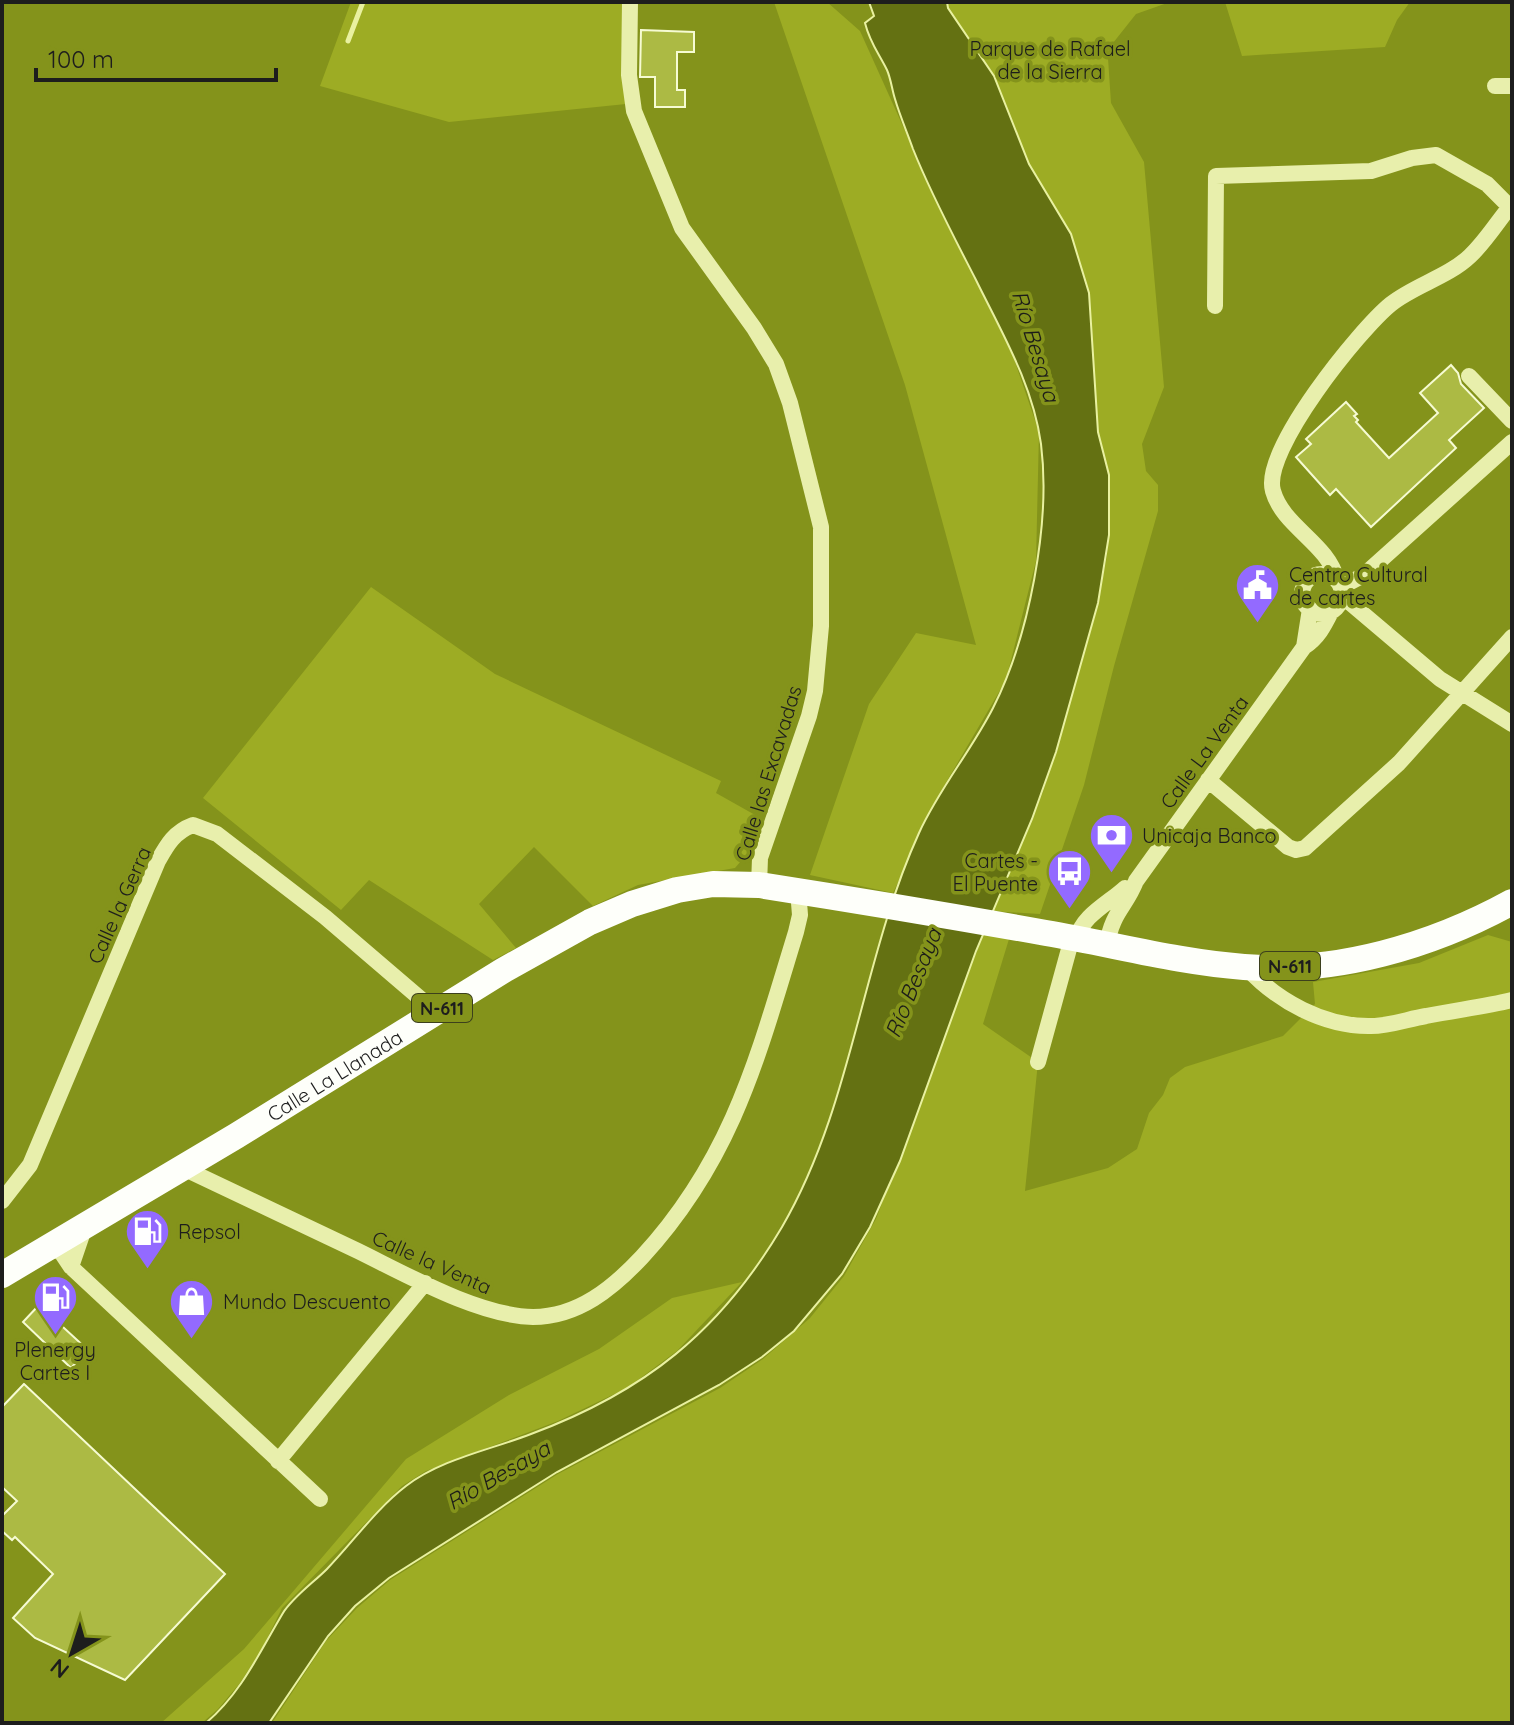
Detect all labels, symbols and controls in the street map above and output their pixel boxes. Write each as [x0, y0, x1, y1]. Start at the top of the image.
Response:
scale bar [36, 32, 276, 82]
park label: Parque de Rafael de la Sierra [969, 36, 1131, 84]
text: 100 m [48, 44, 114, 74]
water label: Río Besaya [1006, 287, 1067, 407]
public building icon: Centro Cultural de cartes [1234, 561, 1282, 624]
place label: Centro Cultural de cartes [1289, 562, 1428, 610]
street label: Calle las Excavadas [729, 682, 807, 864]
street label: Calle La Venta [1155, 691, 1253, 813]
bank icon: Unicaja Banco [1087, 811, 1135, 874]
place label: Unicaja Banco [1142, 823, 1277, 848]
street label: Calle la Gerra [82, 843, 156, 967]
bus stop icon: Cartes - El Puente [1045, 847, 1093, 910]
place label: Cartes - El Puente [953, 848, 1038, 896]
water label: Río Besaya [878, 923, 948, 1042]
road number: N-611 [1260, 952, 1320, 980]
road number: N-611 [412, 994, 472, 1022]
street label: Calle La Llanada [262, 1024, 407, 1126]
fuel station icon: Repsol [123, 1207, 171, 1270]
place label: Repsol [178, 1219, 241, 1244]
street label: Calle la Venta [369, 1225, 495, 1299]
fuel station icon: Plenergy Cartes I [31, 1273, 79, 1336]
shop icon: Mundo Descuento [168, 1277, 216, 1340]
place label: Mundo Descuento [223, 1289, 391, 1314]
place label: Plenergy Cartes I [14, 1337, 96, 1385]
water label: Río Besaya [441, 1433, 556, 1516]
north arrow [32, 1613, 112, 1693]
text: N [44, 1653, 75, 1685]

